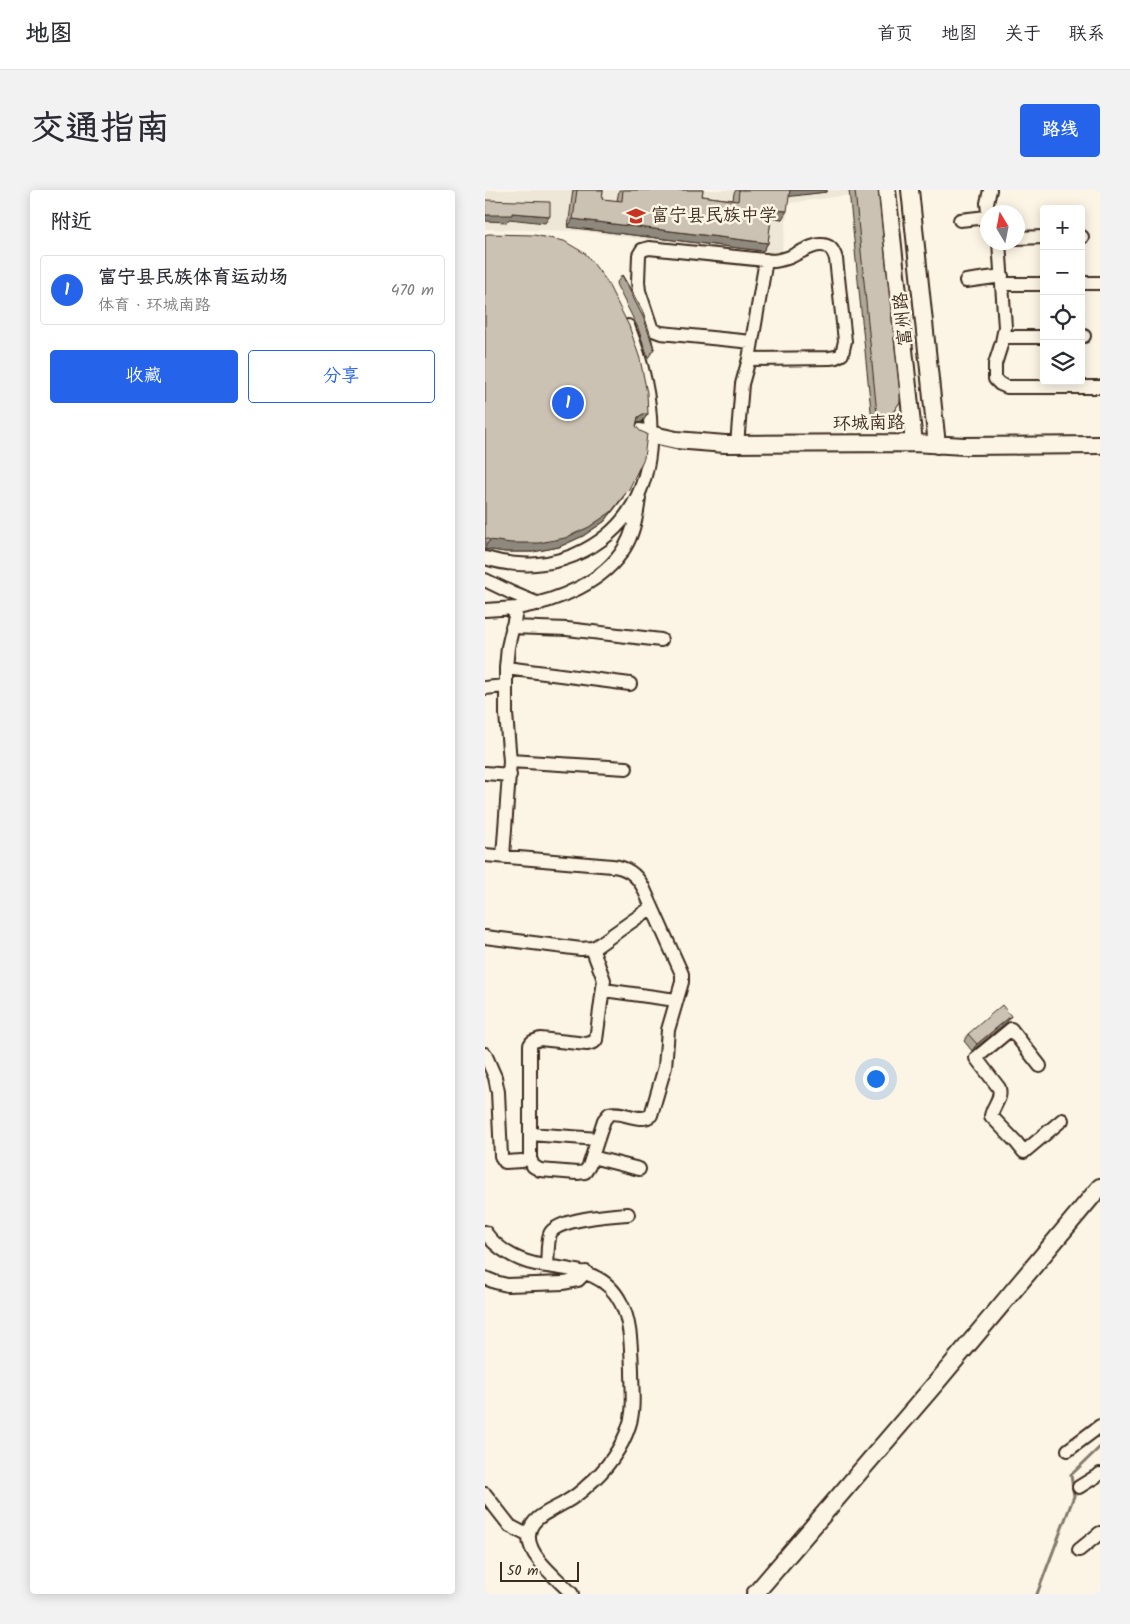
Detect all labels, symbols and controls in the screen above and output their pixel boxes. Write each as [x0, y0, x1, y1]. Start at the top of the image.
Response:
text: 地图 [25, 15, 73, 54]
text: 首页 [877, 20, 913, 49]
text: 地图 [941, 20, 977, 49]
text: 关于 [1005, 20, 1041, 49]
text: 联系 [1069, 20, 1105, 49]
text: 交通指南 [30, 102, 170, 158]
button: 路线 [1020, 104, 1100, 157]
place label: 富宁县民族中学 [651, 202, 777, 231]
school or university icon: 富宁县民族中学 [625, 205, 647, 227]
north arrow [980, 205, 1025, 250]
map controls [1040, 205, 1085, 385]
button: + [1040, 205, 1085, 250]
text: 附近 [50, 206, 92, 239]
button: − [1040, 250, 1085, 295]
text: 富宁县民族体育运动场 [98, 263, 288, 293]
text: 1 [65, 278, 69, 303]
text: 470 m [391, 278, 434, 303]
street label: 富州路 [887, 291, 921, 347]
text: 体育 · 环城南路 [98, 293, 211, 318]
button: locate [1040, 295, 1085, 340]
button: layers [1040, 340, 1085, 385]
button: 收藏 [50, 350, 238, 403]
button: 分享 [248, 350, 435, 403]
pin: 1 [552, 384, 584, 422]
street label: 环城南路 [833, 409, 905, 439]
your location [863, 1066, 889, 1092]
scale bar [500, 1559, 579, 1582]
text: 50 m [507, 1560, 538, 1582]

